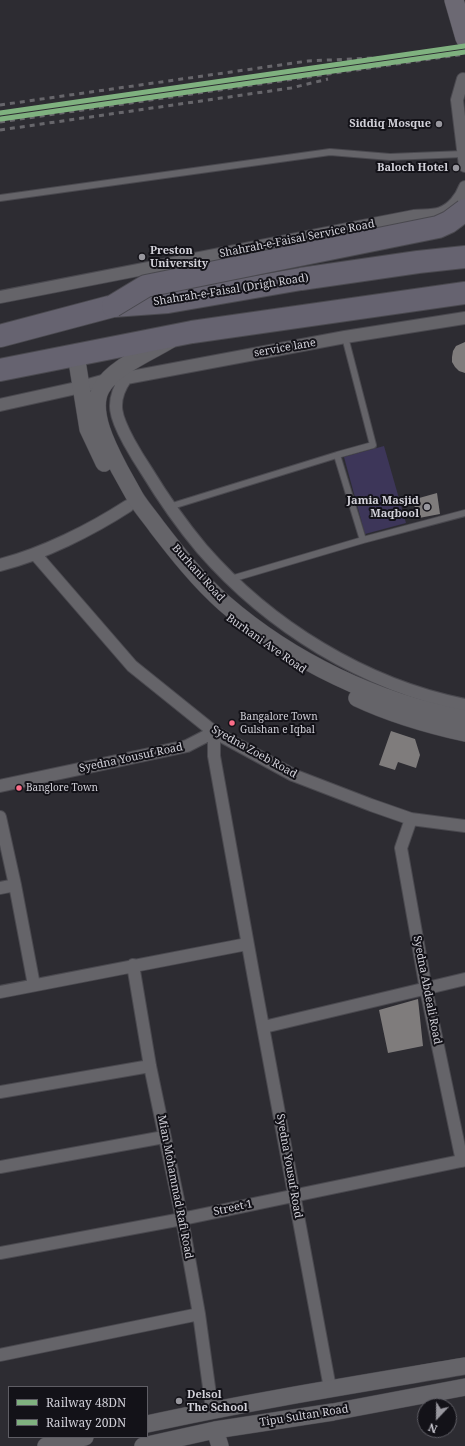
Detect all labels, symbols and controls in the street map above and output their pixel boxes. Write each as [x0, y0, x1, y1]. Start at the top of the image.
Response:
place label: Siddiq Mosque [349, 117, 431, 131]
marker: Siddiq Mosque [434, 119, 444, 129]
place label: Baloch Hotel [377, 161, 448, 175]
marker: Baloch Hotel [451, 163, 461, 173]
street label: Shahrah-e-Faisal Service Road [218, 217, 376, 261]
place label: Preston University [150, 244, 208, 270]
marker: Preston University [137, 252, 147, 262]
street label: Shahrah-e-Faisal (Drigh Road) [153, 271, 309, 309]
street label: service lane [253, 336, 317, 360]
place label: Jamia Masjid Maqbool [347, 494, 419, 520]
marker: Jamia Masjid Maqbool [422, 502, 432, 512]
street label: Burhani Road [169, 542, 227, 604]
street label: Burhani Ave Road [223, 611, 309, 677]
place label: Bangalore Town Gulshan e Iqbal [240, 711, 318, 734]
marker: Bangalore Town Gulshan e Iqbal [227, 718, 237, 728]
street label: Syedna Zoeb Road [209, 723, 299, 781]
street label: Syedna Yousuf Road [78, 741, 184, 775]
place label: Banglore Town [26, 782, 98, 794]
marker: Banglore Town [14, 783, 24, 793]
street label: Syedna Abdeali Road [410, 935, 444, 1045]
street label: Syedna Yousuf Road [273, 1113, 305, 1219]
street label: Mian Mohammad Rafi Road [155, 1114, 195, 1260]
street label: Street 1 [212, 1197, 254, 1219]
legend [8, 1386, 148, 1438]
place label: Delsol The School [187, 1388, 248, 1414]
text: Railway 48DN [46, 1394, 126, 1411]
marker: Delsol The School [174, 1396, 184, 1406]
north arrow [417, 1398, 457, 1438]
street label: Tipu Sultan Road [259, 1402, 349, 1430]
text: Railway 20DN [46, 1414, 126, 1431]
text: N [426, 1420, 440, 1437]

